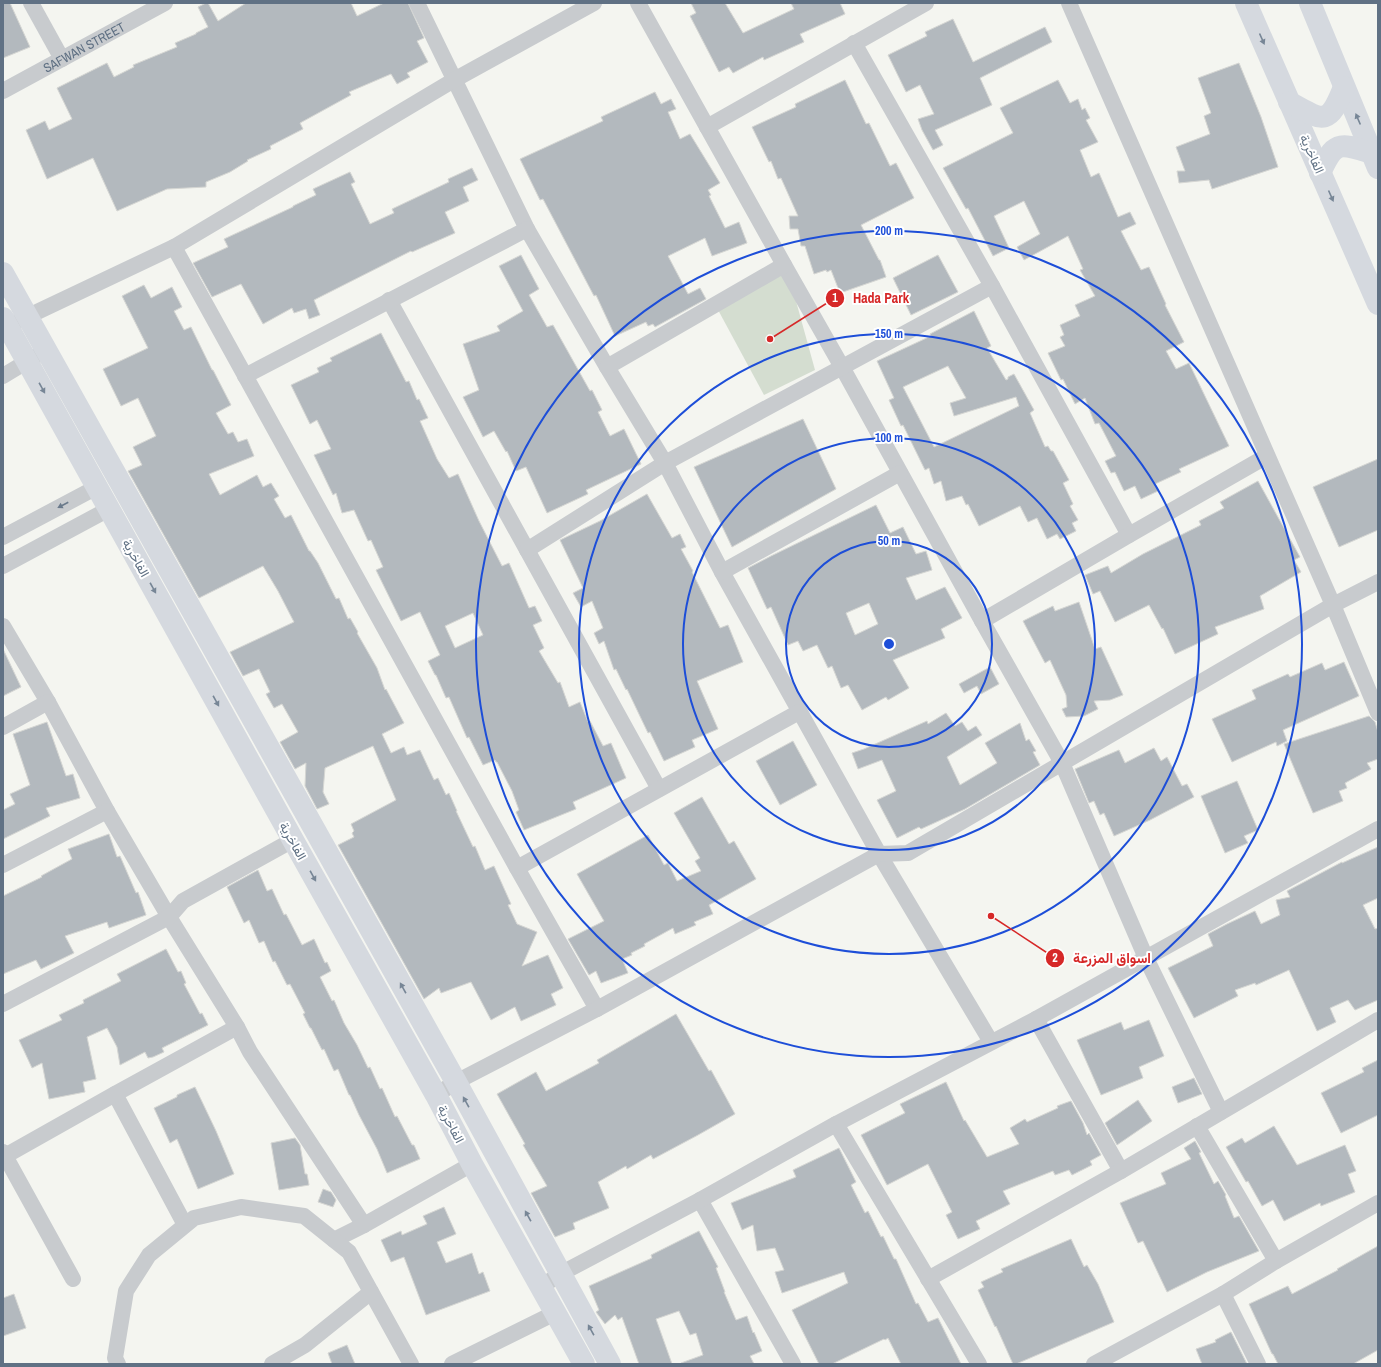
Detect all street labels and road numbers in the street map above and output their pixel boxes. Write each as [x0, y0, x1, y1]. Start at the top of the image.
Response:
street label: SAFWAN STREET [40, 18, 128, 76]
street label: الفاخرية [1296, 132, 1328, 176]
street label: الفاخرية [119, 536, 153, 580]
street label: الفاخرية [276, 819, 310, 863]
street label: الفاخرية [434, 1102, 468, 1146]

